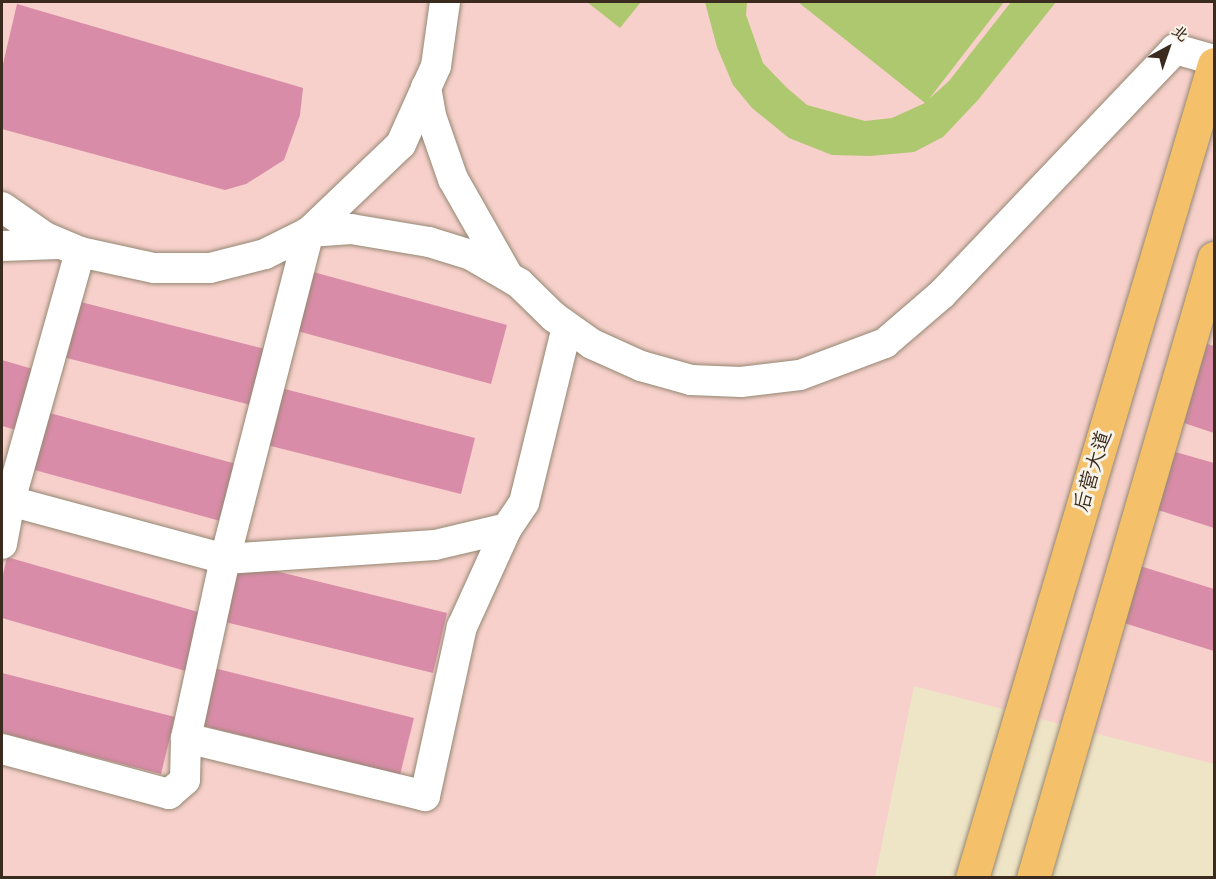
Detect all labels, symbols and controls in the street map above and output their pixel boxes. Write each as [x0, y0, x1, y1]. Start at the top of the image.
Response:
north arrow [1138, 18, 1198, 78]
text: 北 [1167, 21, 1193, 47]
street label: 后营大道 [1069, 427, 1117, 515]

